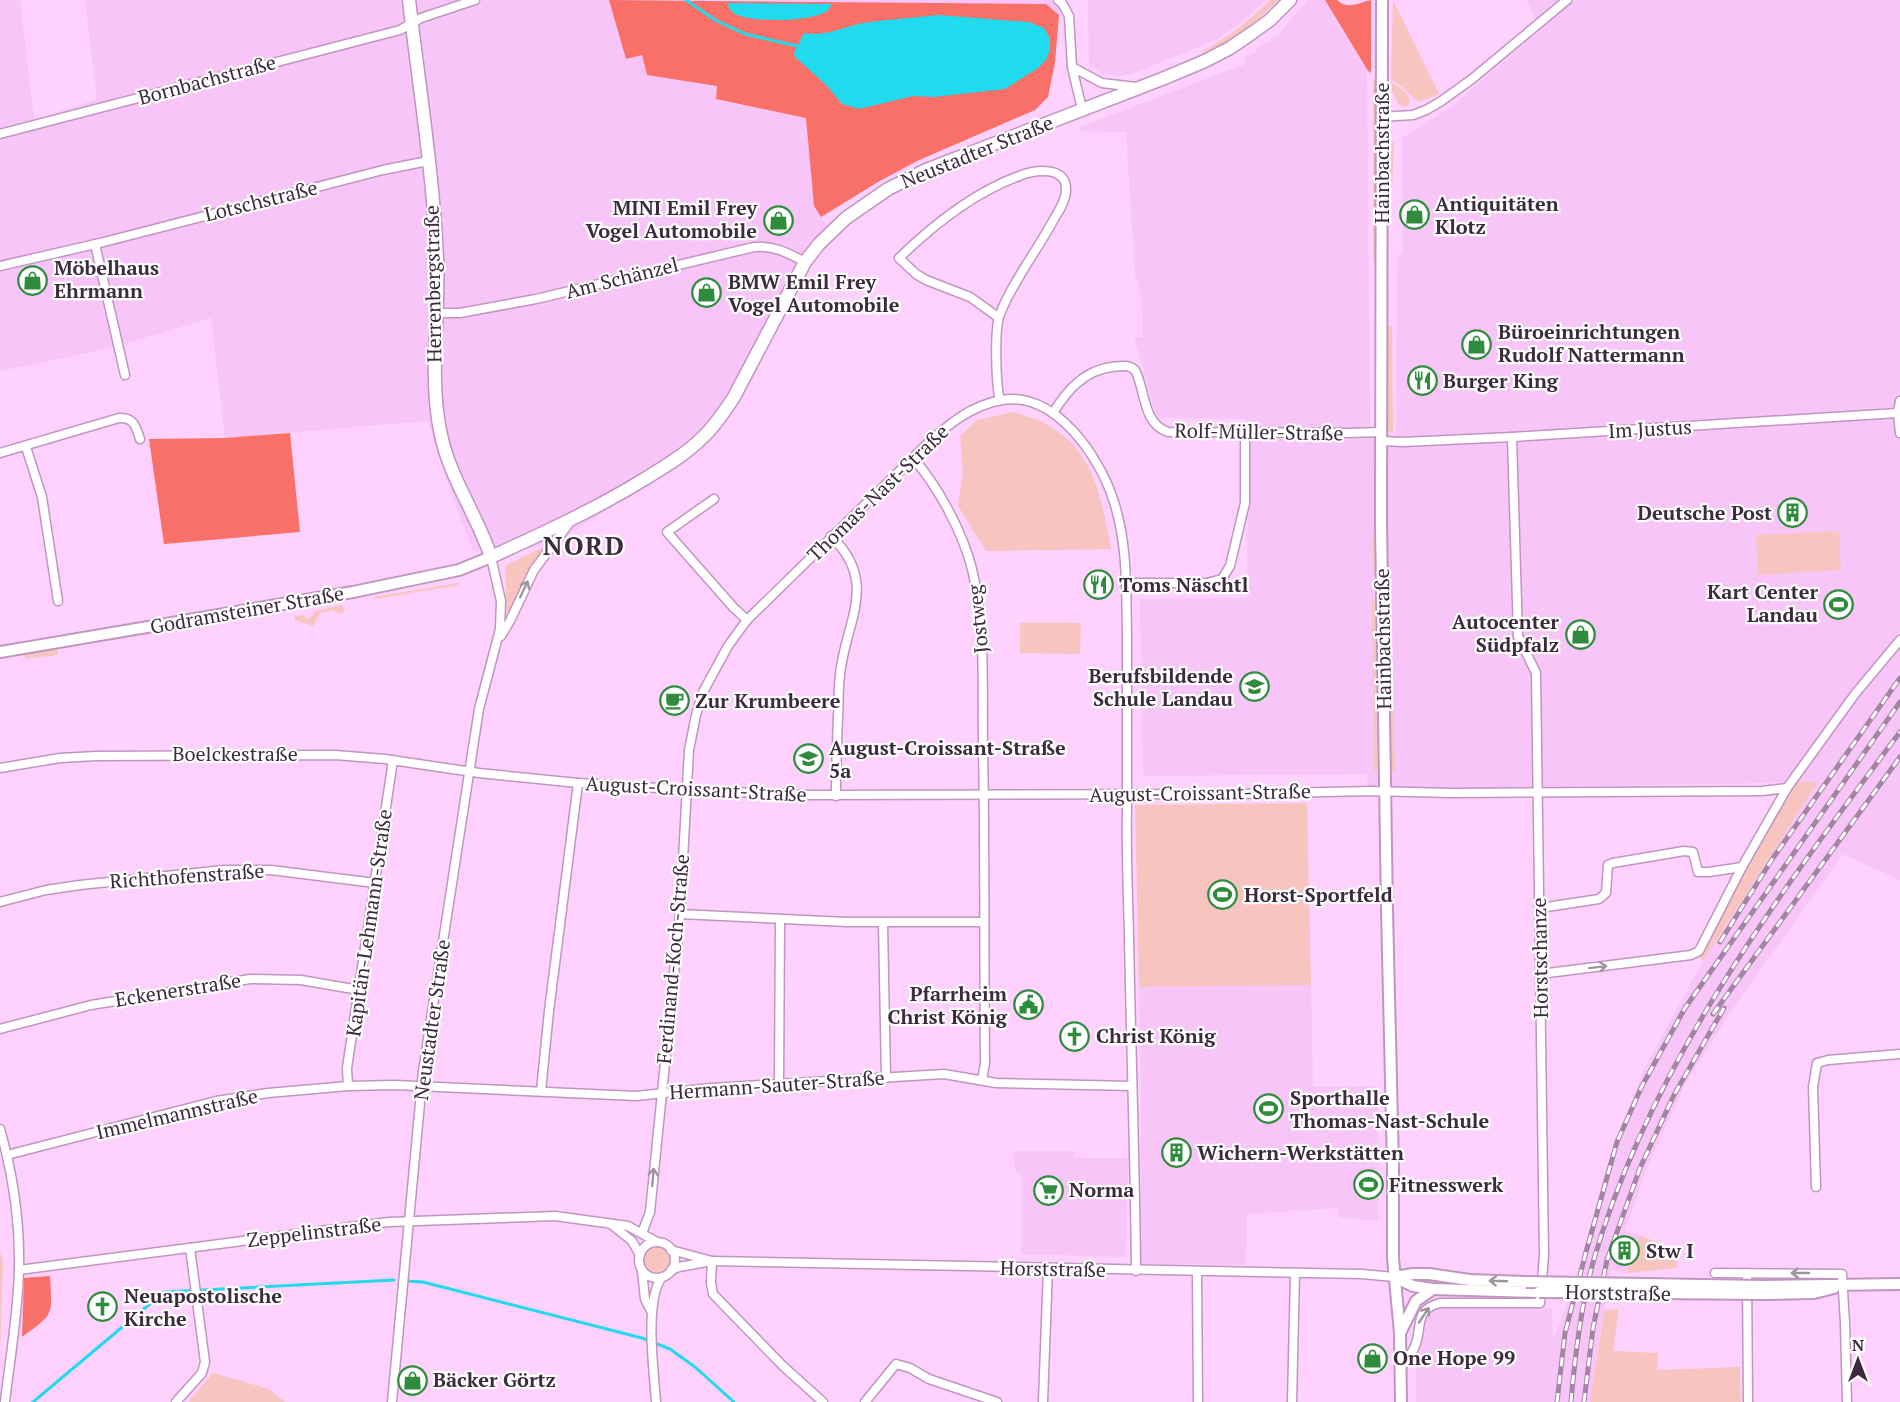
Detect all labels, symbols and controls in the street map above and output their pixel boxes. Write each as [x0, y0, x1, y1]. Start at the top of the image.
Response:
street label: Bornbachstraße [135, 48, 279, 111]
street label: Hainbachstraße [1368, 82, 1395, 224]
street label: Neustadter Straße [897, 109, 1057, 194]
street label: Lotschstraße [202, 173, 320, 228]
place label: Antiquitäten Klotz [1435, 190, 1559, 240]
place label: MINI Emil Frey Vogel Automobile [586, 194, 757, 244]
shop icon: Antiquitäten Klotz [1398, 199, 1430, 231]
shop icon: MINI Emil Frey Vogel Automobile [762, 204, 794, 236]
street label: Herrenbergstraße [418, 205, 447, 363]
street label: Am Schänzel [563, 250, 681, 305]
place label: Möbelhaus Ehrmann [54, 254, 159, 304]
shop icon: Möbelhaus Ehrmann [17, 264, 49, 296]
place label: BMW Emil Frey Vogel Automobile [728, 268, 900, 318]
shop icon: BMW Emil Frey Vogel Automobile [691, 277, 723, 309]
place label: Büroeinrichtungen Rudolf Nattermann [1498, 318, 1685, 368]
shop icon: Büroeinrichtungen Rudolf Nattermann [1461, 328, 1493, 360]
restaurant icon: Burger King [1406, 365, 1438, 397]
place label: Burger King [1443, 367, 1559, 394]
street label: Im Justus [1607, 413, 1692, 444]
street label: Rolf-Müller-Straße [1174, 417, 1344, 446]
street label: Thomas-Nast-Straße [801, 418, 954, 567]
building icon: Deutsche Post [1777, 497, 1809, 529]
place label: Deutsche Post [1637, 499, 1772, 526]
district label: NORD [543, 528, 625, 562]
street label: Hainbachstraße [1368, 568, 1397, 710]
restaurant icon: Toms Näschtl [1082, 569, 1114, 601]
place label: Toms Näschtl [1119, 571, 1249, 598]
place label: Kart Center Landau [1707, 578, 1819, 628]
street label: Godramsteiner Straße [148, 579, 346, 640]
one-way arrow [519, 581, 531, 599]
street label: Jostweg [960, 583, 995, 655]
sports icon: Kart Center Landau [1823, 588, 1855, 620]
place label: Autocenter Südpfalz [1452, 608, 1559, 658]
shop icon: Autocenter Südpfalz [1564, 618, 1596, 650]
place label: Berufsbildende Schule Landau [1088, 662, 1234, 712]
school or university icon: Berufsbildende Schule Landau [1238, 671, 1270, 703]
cafe icon: Zur Krumbeere [658, 685, 690, 717]
place label: Zur Krumbeere [695, 687, 841, 714]
place label: August-Croissant-Straße 5a [829, 734, 1066, 784]
street label: Boelckestraße [172, 740, 298, 767]
school or university icon: August-Croissant-Straße 5a [792, 743, 824, 775]
street label: August-Croissant-Straße [585, 769, 807, 808]
street label: August-Croissant-Straße [1089, 777, 1311, 808]
street label: Kapitän-Lehmann-Straße [339, 807, 398, 1038]
street label: Ferdinand-Koch-Straße [650, 853, 695, 1065]
street label: Richthofenstraße [109, 857, 265, 894]
sports icon: Horst-Sportfeld [1207, 879, 1239, 911]
place label: Horst-Sportfeld [1244, 881, 1393, 908]
street label: Horstschanze [1525, 897, 1554, 1019]
street label: Neustadter Straße [407, 938, 456, 1102]
one-way arrow [1588, 961, 1608, 972]
street label: Eckenerstraße [113, 966, 243, 1013]
place label: Pfarrheim Christ König [887, 980, 1008, 1030]
public building icon: Pfarrheim Christ König [1012, 989, 1044, 1021]
church icon: Christ König [1059, 1020, 1091, 1052]
place label: Christ König [1096, 1022, 1216, 1049]
street label: Hermann-Sauter-Straße [668, 1064, 886, 1105]
street label: Immelmannstraße [93, 1082, 261, 1145]
place label: Sporthalle Thomas-Nast-Schule [1290, 1084, 1489, 1134]
sports icon: Sporthalle Thomas-Nast-Schule [1253, 1093, 1285, 1125]
building icon: Wichern-Werkstätten [1160, 1137, 1192, 1169]
place label: Wichern-Werkstätten [1197, 1139, 1404, 1166]
one-way arrow [648, 1167, 659, 1187]
sports icon: Fitnesswerk [1352, 1169, 1384, 1201]
place label: Fitnesswerk [1389, 1171, 1504, 1198]
supermarket icon: Norma [1032, 1174, 1064, 1206]
place label: Norma [1069, 1176, 1134, 1203]
street label: Zeppelinstraße [245, 1210, 383, 1253]
building icon: Stw I [1609, 1235, 1641, 1267]
place label: Stw I [1646, 1237, 1694, 1264]
street label: Horststraße [1000, 1254, 1106, 1283]
one-way arrow [1791, 1267, 1811, 1279]
one-way arrow [1489, 1275, 1509, 1287]
street label: Horststraße [1565, 1278, 1671, 1307]
place label: Neuapostolische Kirche [124, 1282, 282, 1332]
church icon: Neuapostolische Kirche [87, 1291, 119, 1323]
one-way arrow [1418, 1306, 1431, 1323]
north arrow [1828, 1330, 1888, 1390]
text: N [1852, 1334, 1864, 1356]
shop icon: One Hope 99 [1356, 1342, 1388, 1374]
place label: One Hope 99 [1393, 1344, 1515, 1371]
shop icon: Bäcker Görtz [396, 1364, 428, 1396]
place label: Bäcker Görtz [433, 1366, 556, 1393]

